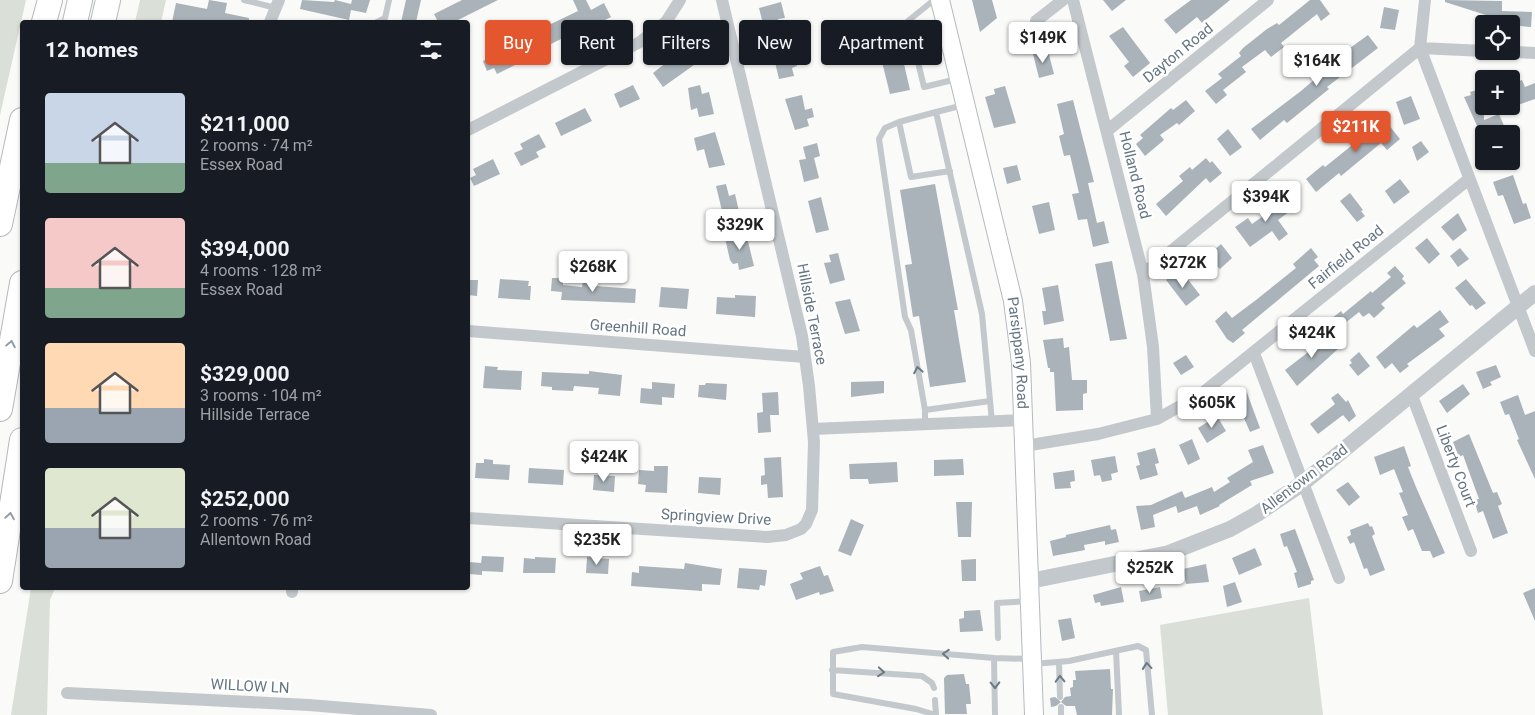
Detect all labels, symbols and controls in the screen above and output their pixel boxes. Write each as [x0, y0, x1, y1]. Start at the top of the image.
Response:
map controls [1475, 15, 1520, 170]
button: locate [1475, 15, 1520, 60]
street label: Dayton Road [1139, 19, 1217, 87]
chip: Buy [485, 20, 551, 65]
chip: Rent [561, 20, 633, 65]
chip: Filters [643, 20, 729, 65]
chip: New [739, 20, 811, 65]
chip: Apartment [821, 20, 942, 65]
pin: $149K [1008, 22, 1078, 64]
text: $149K [1020, 28, 1066, 47]
icon: filters [417, 36, 445, 64]
text: 12 homes [45, 38, 138, 62]
pin: $164K [1282, 44, 1352, 87]
text: $164K [1294, 51, 1340, 70]
button: + [1475, 70, 1520, 115]
pin: $211K [1321, 110, 1391, 153]
text: $211,000 [200, 112, 290, 136]
icon: home [85, 113, 145, 173]
text: $211K [1333, 117, 1379, 136]
button: − [1475, 125, 1520, 170]
street label: Holland Road [1115, 129, 1155, 221]
text: 2 rooms · 74 m² [200, 136, 313, 155]
text: Essex Road [200, 155, 283, 174]
pin: $394K [1231, 180, 1301, 223]
text: $394K [1243, 187, 1289, 206]
pin: $329K [705, 208, 775, 251]
text: $329K [717, 215, 763, 234]
street label: Fairfield Road [1305, 221, 1387, 293]
text: $394,000 [200, 237, 290, 261]
icon: home [85, 238, 145, 298]
pin: $272K [1148, 246, 1218, 289]
pin: $268K [558, 250, 628, 293]
text: $272K [1160, 253, 1206, 272]
text: $268K [570, 257, 616, 276]
text: 4 rooms · 128 m² [200, 261, 322, 280]
street label: Hillside Terrace [793, 262, 831, 366]
text: Essex Road [200, 280, 283, 299]
street label: Parsippany Road [1004, 296, 1032, 409]
street label: Greenhill Road [589, 316, 687, 340]
pin: $424K [1277, 316, 1347, 359]
text: $424K [1289, 323, 1335, 342]
one-way arrow [6, 340, 16, 348]
text: $329,000 [200, 362, 290, 386]
icon: home [85, 363, 145, 423]
one-way arrow [914, 366, 924, 374]
text: 3 rooms · 104 m² [200, 386, 322, 405]
pin: $605K [1177, 386, 1247, 429]
text: $605K [1189, 393, 1235, 412]
text: Hillside Terrace [200, 405, 310, 424]
street label: Liberty Court [1432, 423, 1480, 510]
pin: $424K [569, 440, 639, 483]
street label: Allentown Road [1257, 440, 1351, 518]
text: $424K [581, 447, 627, 466]
text: $252,000 [200, 487, 290, 511]
icon: home [85, 488, 145, 548]
street label: Springview Drive [660, 505, 772, 529]
one-way arrow [5, 511, 15, 520]
text: 2 rooms · 76 m² [200, 511, 313, 530]
pin: $235K [562, 524, 632, 566]
text: Allentown Road [200, 530, 311, 549]
text: $235K [574, 530, 620, 549]
pin: $252K [1115, 552, 1185, 594]
text: $252K [1127, 558, 1173, 577]
one-way arrow [941, 649, 949, 660]
one-way arrow [1142, 662, 1153, 670]
one-way arrow [877, 666, 885, 677]
street label: WILLOW LN [210, 675, 290, 697]
one-way arrow [1054, 675, 1065, 683]
one-way arrow [990, 681, 1000, 689]

